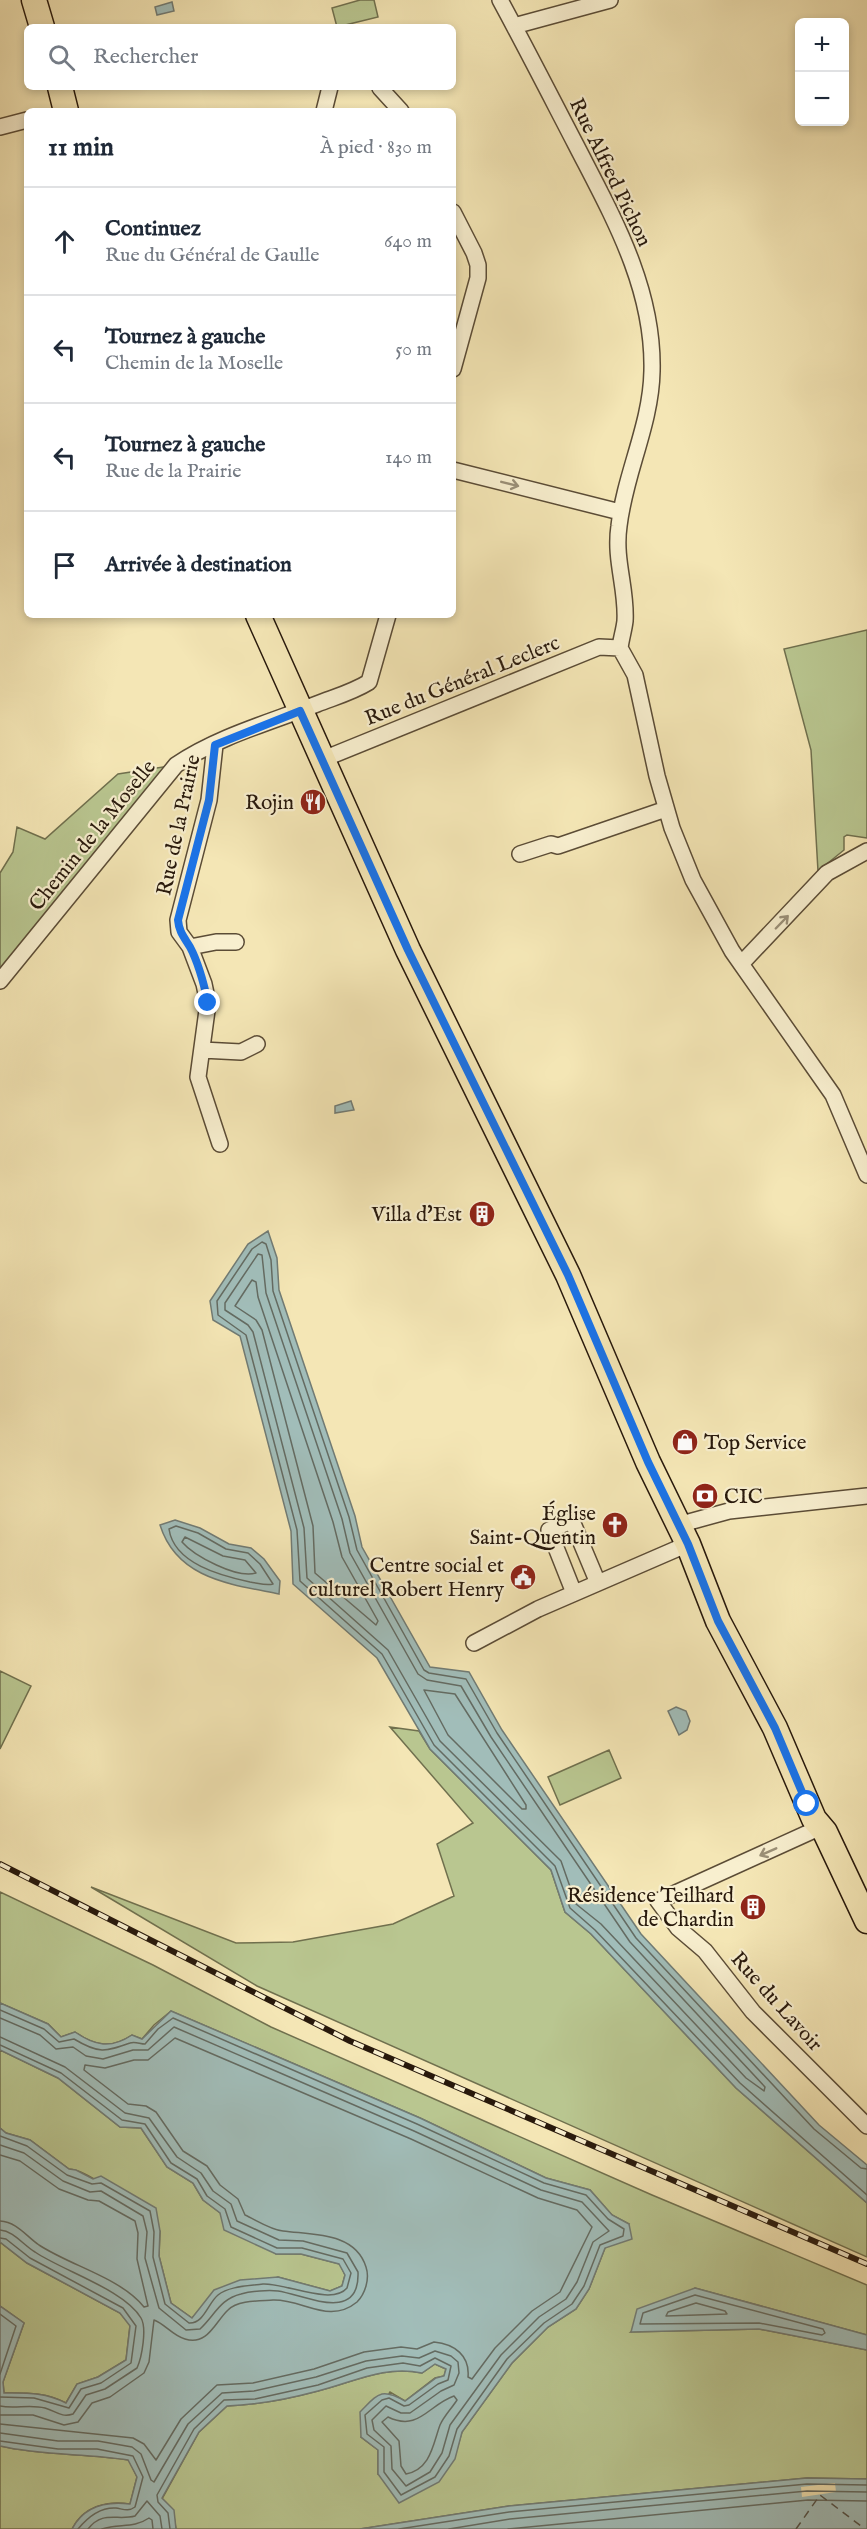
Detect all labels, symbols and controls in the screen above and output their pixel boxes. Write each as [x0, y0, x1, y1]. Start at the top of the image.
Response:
map controls [795, 18, 849, 126]
button: + [795, 18, 849, 72]
search box [24, 24, 456, 90]
icon: search [45, 41, 78, 74]
text: Rechercher [93, 43, 198, 71]
button: − [795, 72, 849, 126]
street label: Rue Alfred Pichon [562, 94, 657, 251]
text: 11 min [48, 131, 114, 164]
text: À pied · 830 m [320, 135, 432, 160]
text: Continuez [105, 215, 201, 243]
icon: ahead [48, 225, 81, 258]
text: 640 m [384, 229, 432, 254]
text: Rue du Général de Gaulle [105, 243, 319, 268]
text: Tournez à gauche [105, 323, 265, 351]
icon: left [48, 333, 81, 366]
text: 50 m [395, 337, 432, 362]
text: Chemin de la Moselle [105, 351, 283, 376]
text: Tournez à gauche [105, 431, 265, 459]
icon: left [48, 441, 81, 474]
text: 140 m [385, 445, 432, 470]
text: Rue de la Prairie [105, 459, 241, 484]
one-way arrow [500, 479, 519, 491]
icon: arrive [48, 549, 81, 582]
text: Arrivée à destination [105, 551, 292, 579]
street label: Rue du Général Leclerc [361, 630, 564, 733]
street label: Rue de la Prairie [151, 752, 208, 898]
street label: Chemin de la Moselle [24, 754, 163, 917]
restaurant icon: Rojin [298, 787, 328, 817]
place label: Rojin [245, 790, 294, 817]
one-way arrow [774, 914, 789, 929]
route end [194, 989, 220, 1015]
building icon: Villa d'Est [467, 1199, 497, 1229]
place label: Villa d'Est [370, 1202, 462, 1229]
shop icon: Top Service [670, 1427, 700, 1457]
place label: Top Service [704, 1430, 807, 1457]
bank icon: CIC [690, 1481, 720, 1511]
place label: CIC [724, 1484, 763, 1511]
place label: Église Saint-Quentin [470, 1500, 596, 1552]
church icon: Église Saint-Quentin [600, 1510, 630, 1540]
place label: Centre social et culturel Robert Henry [308, 1553, 505, 1604]
public building icon: Centre social et culturel Robert Henry [508, 1562, 538, 1592]
route start [793, 1790, 819, 1816]
one-way arrow [760, 1847, 778, 1859]
place label: Résidence Teilhard de Chardin [567, 1883, 735, 1934]
building icon: Résidence Teilhard de Chardin [738, 1892, 768, 1922]
street label: Rue du Lavoir [724, 1946, 828, 2058]

